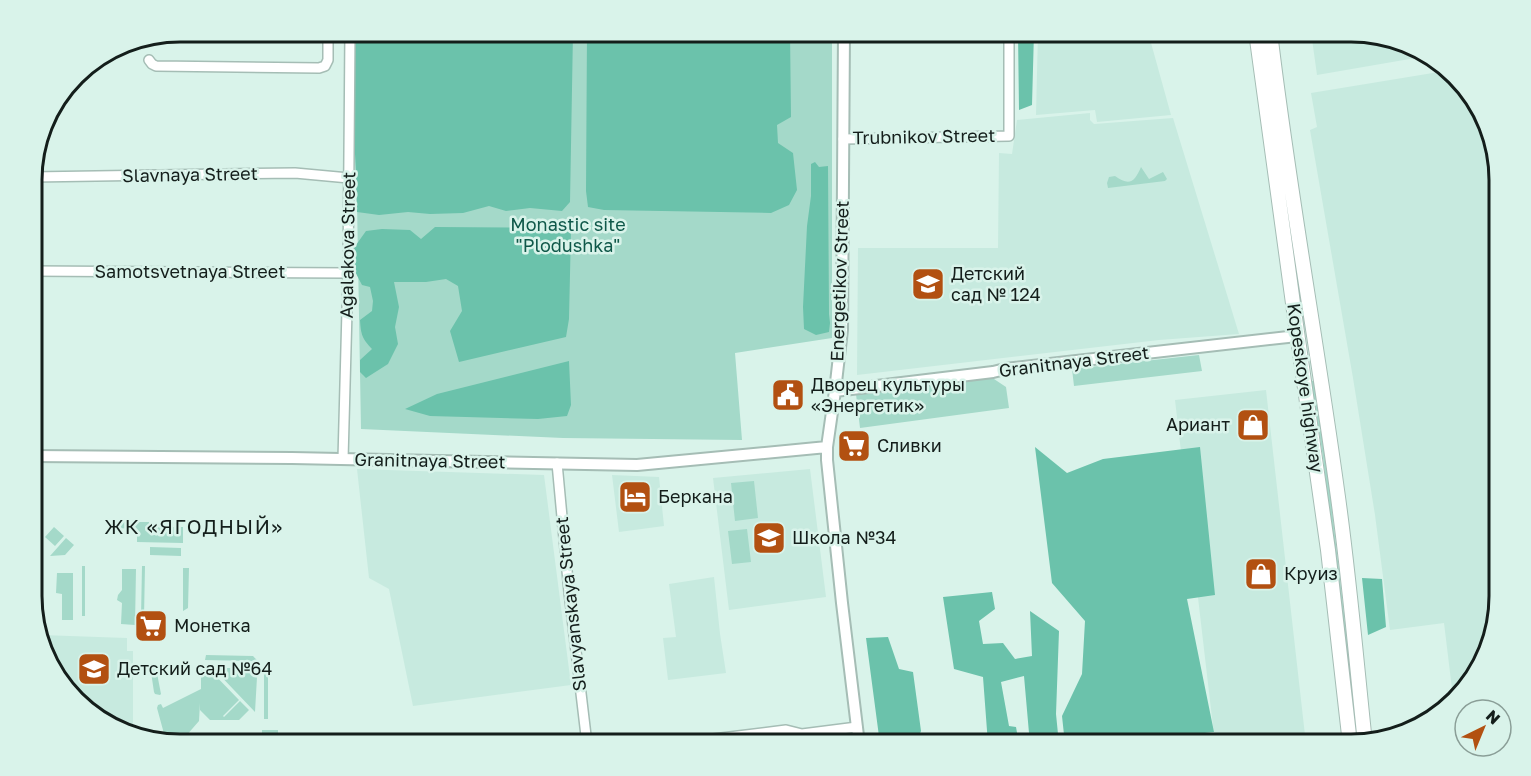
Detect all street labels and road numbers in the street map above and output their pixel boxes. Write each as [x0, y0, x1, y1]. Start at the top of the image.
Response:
street label: Trubnikov Street [853, 124, 995, 148]
street label: Slavnaya Street [122, 162, 258, 186]
street label: Agalakova Street [335, 171, 359, 319]
street label: Energetikov Street [825, 200, 853, 362]
street label: Samotsvetnaya Street [95, 260, 285, 282]
street label: Kopeskoye highway [1283, 302, 1329, 474]
street label: Granitnaya Street [998, 341, 1150, 381]
street label: Granitnaya Street [354, 448, 506, 472]
street label: Slavyanskaya Street [550, 516, 590, 692]

